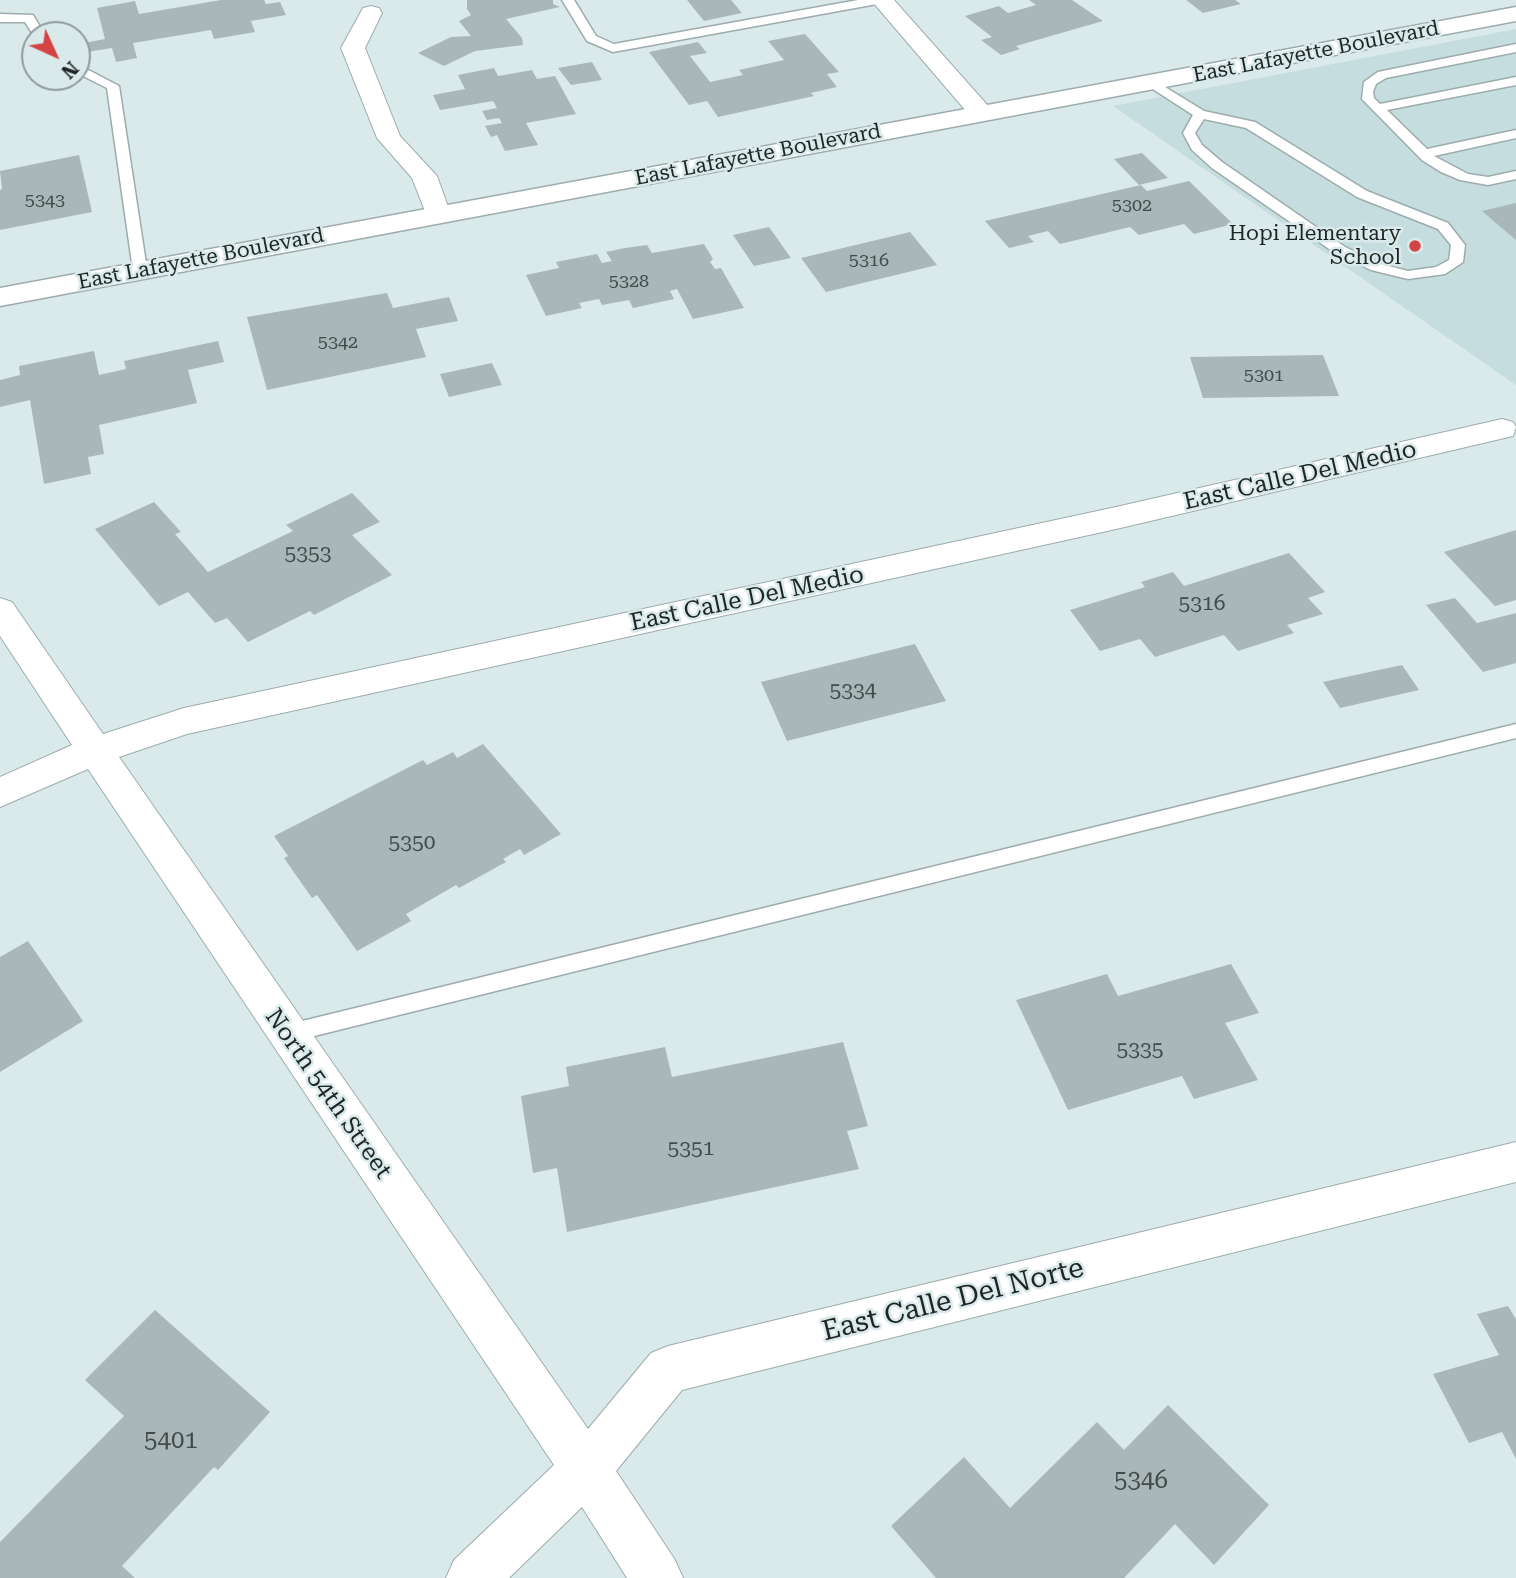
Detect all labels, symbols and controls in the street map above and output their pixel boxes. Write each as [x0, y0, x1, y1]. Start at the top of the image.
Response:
street label: East Lafayette Boulevard [1191, 16, 1441, 88]
north arrow [21, 21, 91, 91]
text: N [56, 56, 83, 83]
street label: East Lafayette Boulevard [633, 119, 883, 191]
house number: 5343 [25, 190, 65, 212]
house number: 5302 [1112, 195, 1152, 217]
place label: Hopi Elementary School [1229, 221, 1401, 271]
street label: East Lafayette Boulevard [76, 223, 326, 295]
marker: Hopi Elementary School [1407, 238, 1423, 254]
house number: 5316 [849, 250, 889, 272]
house number: 5328 [609, 271, 649, 293]
house number: 5342 [318, 332, 358, 354]
house number: 5301 [1244, 365, 1284, 387]
street label: East Calle Del Medio [1181, 435, 1419, 517]
house number: 5353 [284, 541, 332, 567]
street label: East Calle Del Medio [628, 560, 866, 638]
house number: 5316 [1178, 591, 1226, 617]
house number: 5334 [829, 678, 877, 704]
house number: 5350 [388, 830, 436, 856]
street label: North 54th Street [259, 1004, 397, 1184]
house number: 5335 [1116, 1037, 1164, 1063]
house number: 5351 [667, 1136, 715, 1162]
street label: East Calle Del Norte [819, 1251, 1087, 1349]
house number: 5401 [144, 1427, 198, 1455]
house number: 5346 [1114, 1467, 1168, 1495]

